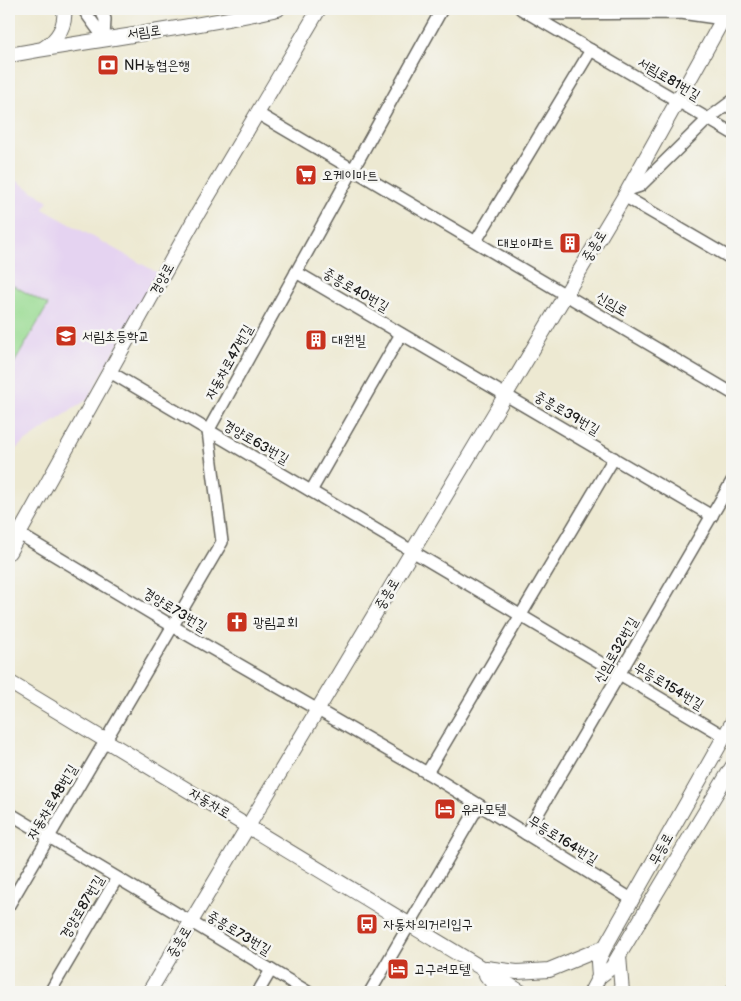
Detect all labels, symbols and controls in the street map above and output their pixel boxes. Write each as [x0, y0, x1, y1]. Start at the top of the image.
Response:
street label: 서림로 [126, 22, 162, 42]
bank icon: NH농협은행 [96, 53, 120, 77]
street label: 서림로81번길 [635, 54, 704, 105]
place label: NH농협은행 [124, 57, 190, 74]
supermarket icon: 오케이마트 [294, 163, 318, 187]
place label: 오케이마트 [322, 167, 378, 184]
street label: 중흥로 [578, 227, 610, 265]
building icon: 대보아파트 [558, 231, 582, 255]
place label: 대보아파트 [498, 235, 554, 252]
street label: 경양로 [146, 260, 178, 298]
street label: 중흥로40번길 [320, 264, 393, 316]
street label: 신임로 [593, 288, 631, 320]
street label: 자동차로47번길 [201, 321, 257, 402]
school or university icon: 서림초등학교 [54, 324, 78, 348]
place label: 서림초등학교 [82, 328, 150, 345]
building icon: 대원빌 [304, 328, 328, 352]
place label: 대원빌 [332, 332, 367, 349]
street label: 중흥로39번길 [531, 387, 604, 439]
street label: 경양로63번길 [220, 416, 293, 468]
street label: 중흥로 [371, 575, 403, 613]
street label: 경양로73번길 [140, 584, 211, 636]
church icon: 광림교회 [225, 610, 249, 634]
street label: 신임로32번길 [590, 613, 642, 686]
place label: 광림교회 [253, 614, 298, 631]
street label: 무등로154번길 [631, 659, 708, 714]
street label: 자동차로48번길 [23, 761, 81, 843]
street label: 자동차로 [186, 784, 234, 822]
hotel icon: 유라모텔 [433, 797, 457, 821]
place label: 유라모텔 [461, 801, 507, 818]
street label: 무등로164번길 [525, 812, 602, 868]
street label: 무등로 [645, 830, 677, 868]
street label: 경양로87번길 [56, 871, 108, 942]
street label: 중흥로73번길 [204, 907, 275, 959]
bus stop icon: 자동차의거리입구 [355, 912, 379, 936]
place label: 자동차의거리입구 [383, 916, 473, 933]
street label: 중흥로 [163, 923, 195, 961]
hotel icon: 고구려모텔 [386, 957, 410, 981]
place label: 고구려모텔 [414, 961, 471, 978]

